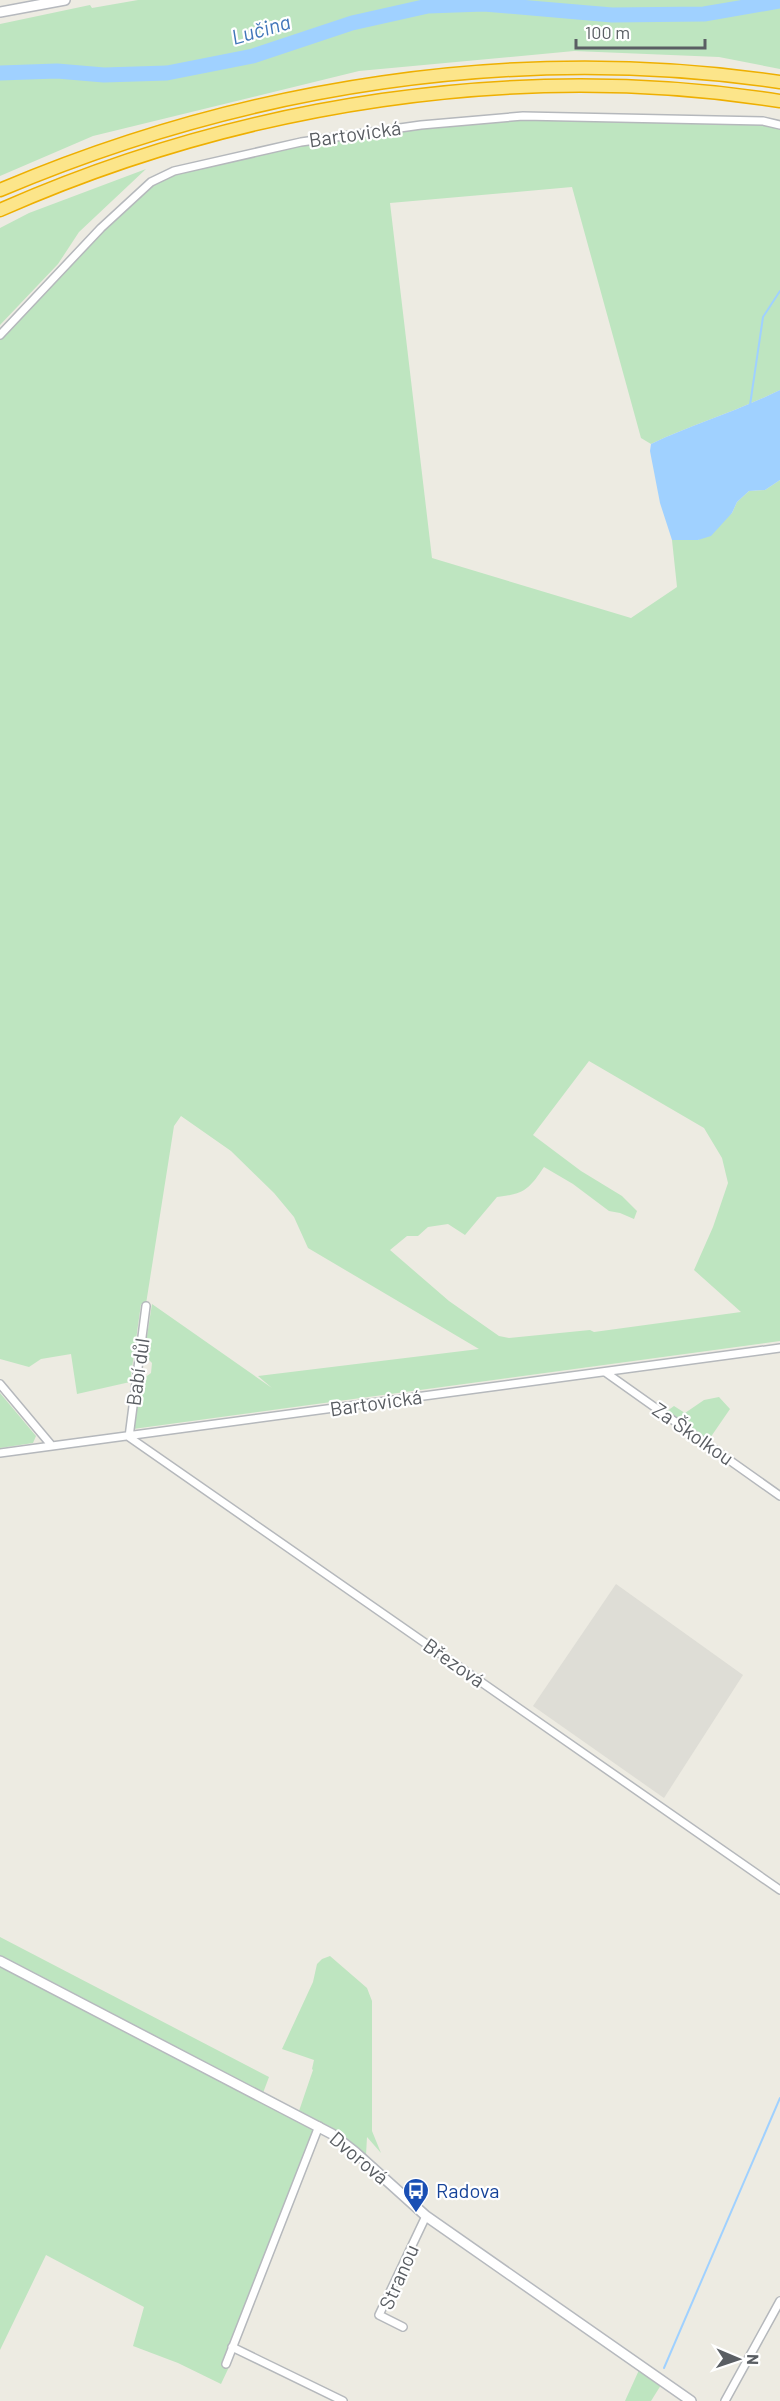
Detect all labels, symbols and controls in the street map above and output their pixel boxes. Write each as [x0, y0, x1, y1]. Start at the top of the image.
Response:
water label: Lučina [228, 8, 293, 49]
scale bar [576, 12, 705, 50]
text: 100 m [585, 21, 630, 43]
street label: Bartovická [307, 115, 402, 151]
street label: Babí důl [120, 1336, 154, 1407]
street label: Bartovická [328, 1384, 423, 1420]
street label: Za Školkou [648, 1397, 739, 1470]
street label: Březová [419, 1632, 490, 1692]
street label: Dvorová [325, 2126, 394, 2189]
bus stop icon: Radova [401, 2176, 431, 2214]
place label: Radova [436, 2178, 499, 2202]
street label: Stranou [373, 2240, 423, 2313]
north arrow [708, 2329, 768, 2389]
text: N [744, 2354, 763, 2365]

